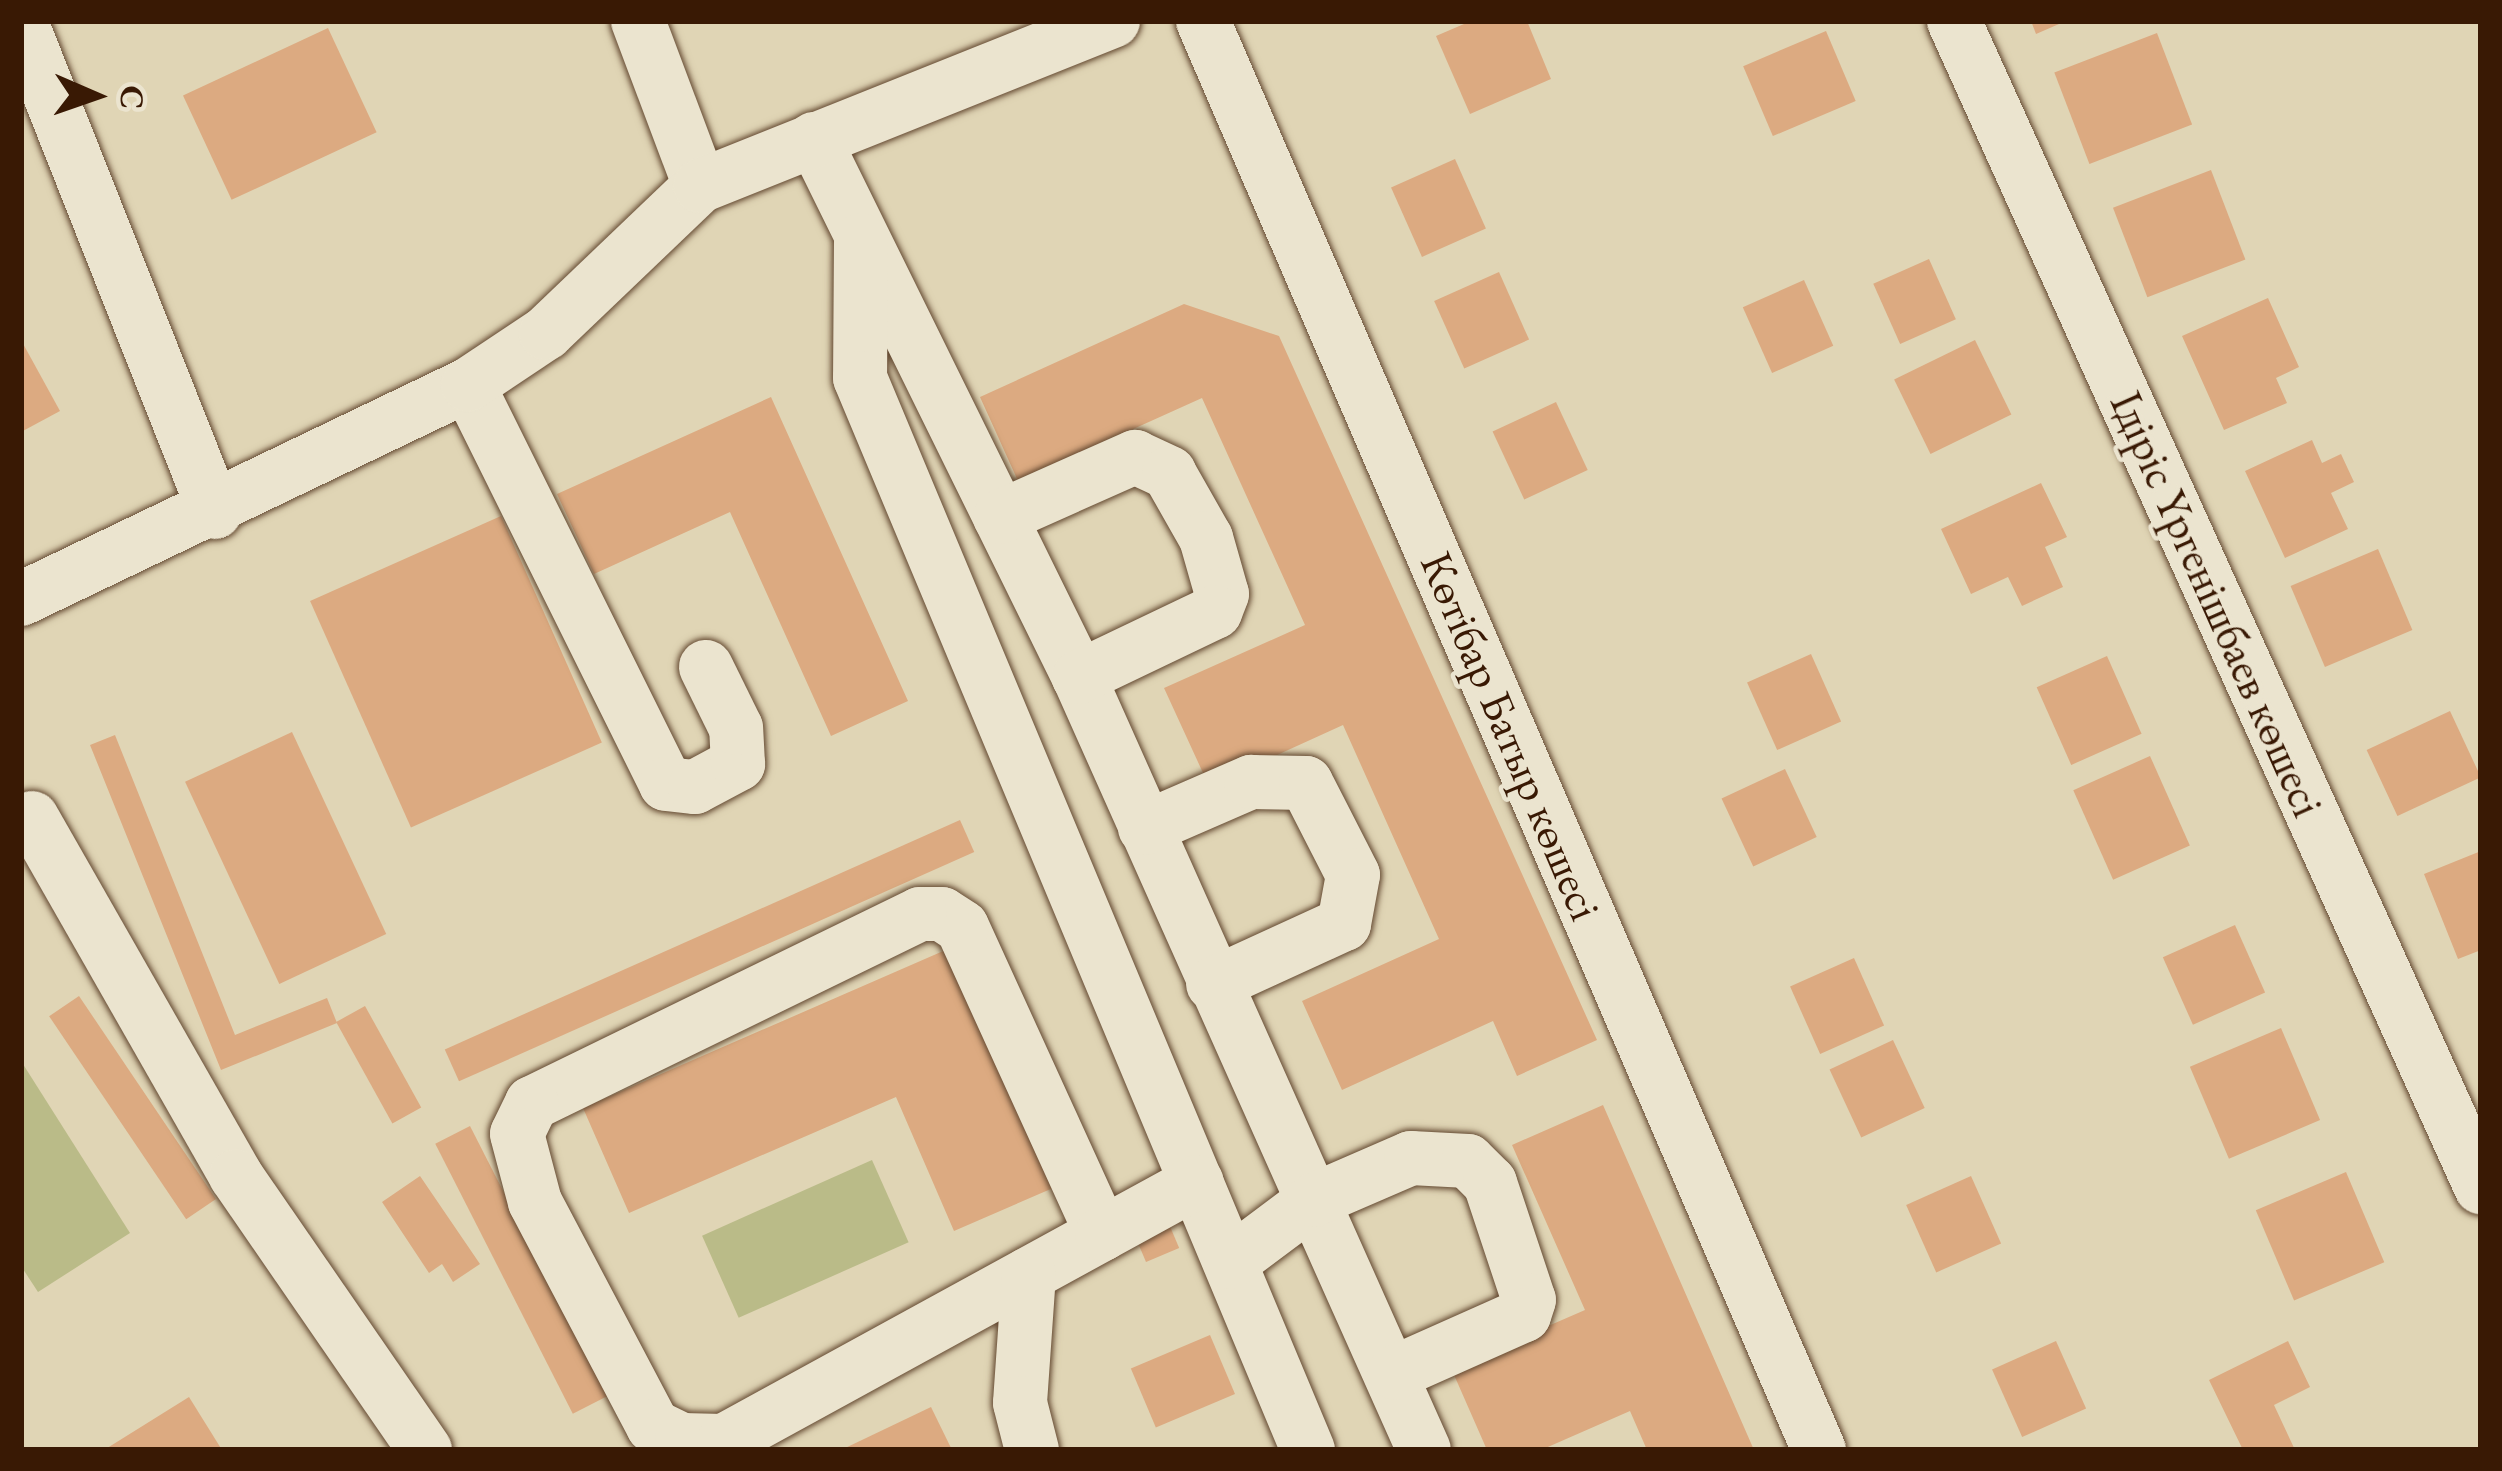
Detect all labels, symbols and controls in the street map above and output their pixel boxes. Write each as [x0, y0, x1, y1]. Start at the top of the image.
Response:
north arrow [36, 36, 156, 156]
text: С [111, 85, 154, 110]
street label: Ідіріс Үргенішбаев көшесі [2099, 383, 2335, 825]
street label: Көтібар Батыр көшесі [1409, 544, 1613, 928]

